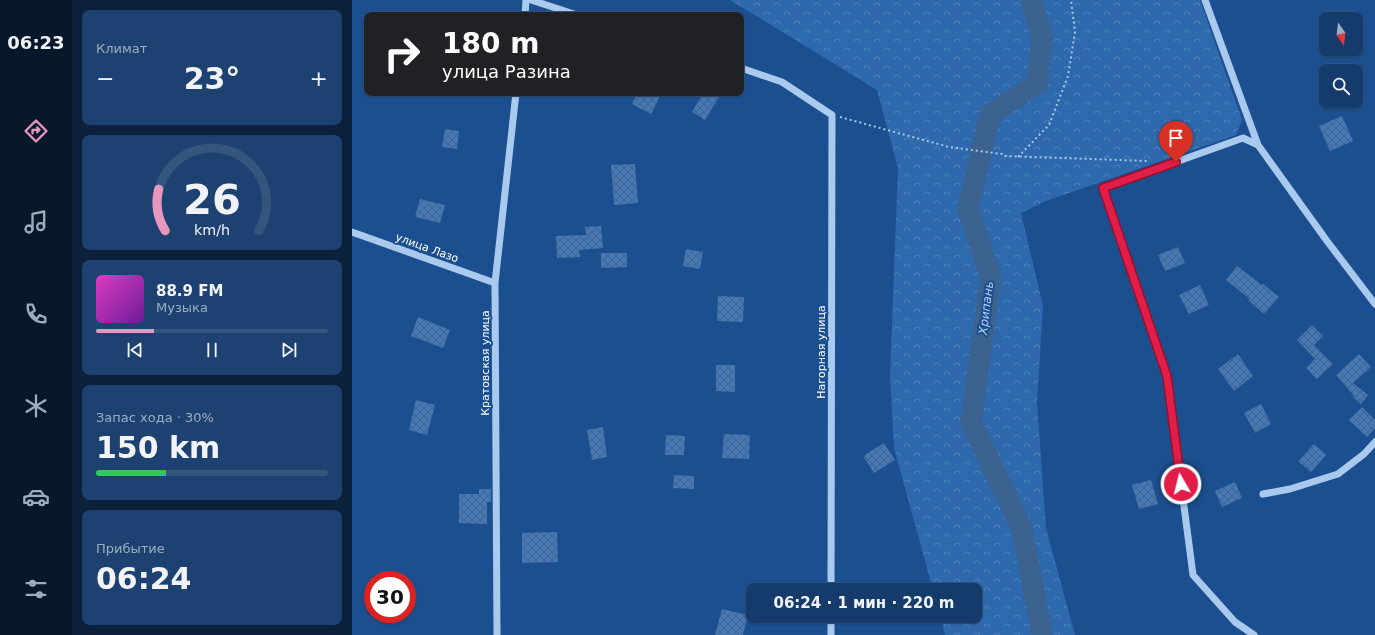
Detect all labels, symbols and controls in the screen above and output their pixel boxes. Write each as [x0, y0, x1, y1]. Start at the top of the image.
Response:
north arrow [1319, 12, 1363, 56]
map controls [1319, 12, 1363, 108]
text: 180 m [442, 27, 539, 60]
icon: right [376, 28, 428, 80]
text: 06:23 [7, 32, 65, 53]
text: Климат [96, 41, 147, 56]
text: 23° [184, 61, 240, 96]
text: улица Разина [442, 61, 571, 82]
button: search [1319, 64, 1363, 108]
text: − [96, 66, 114, 91]
text: + [310, 66, 328, 91]
icon: directions [22, 117, 50, 145]
pin [1159, 121, 1193, 162]
icon: arrive [1165, 127, 1187, 149]
text: 26 [183, 174, 241, 223]
icon: music [22, 208, 50, 236]
text: km/h [194, 221, 230, 237]
street label: улица Лазо [394, 231, 460, 265]
water label: Хрипань [976, 280, 996, 337]
text: 88.9 FM [156, 282, 223, 300]
icon: phone [22, 300, 50, 328]
text: Музыка [156, 300, 208, 315]
street label: Нагорная улица [815, 305, 828, 399]
street label: Кратовская улица [479, 310, 492, 416]
icon: previous [124, 339, 146, 361]
icon: pause [201, 339, 223, 361]
icon: next [278, 339, 300, 361]
icon: climate [22, 392, 50, 420]
text: Запас хода · 30% [96, 410, 214, 425]
text: 150 km [96, 430, 220, 465]
position arrow [1160, 463, 1202, 505]
icon: car [22, 483, 50, 511]
text: Прибытие [96, 541, 165, 556]
text: 06:24 [96, 561, 192, 596]
speed limit sign: 30 [364, 571, 416, 623]
icon: filters [22, 575, 50, 603]
text: 06:24 · 1 мин · 220 m [774, 594, 955, 612]

